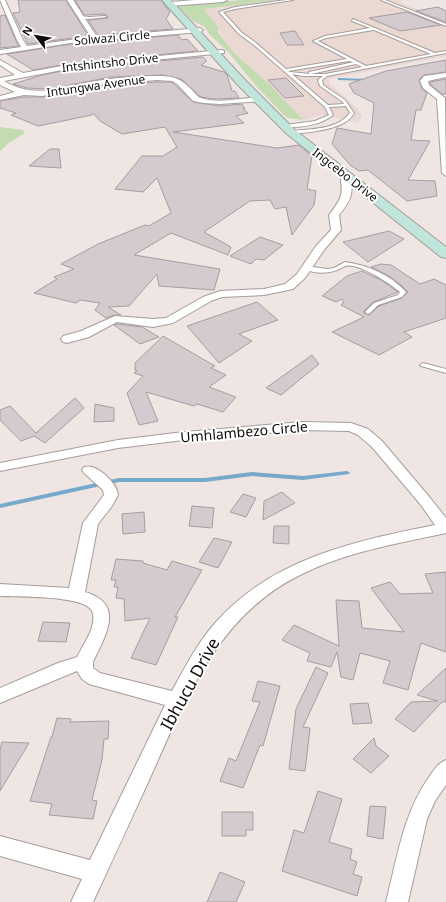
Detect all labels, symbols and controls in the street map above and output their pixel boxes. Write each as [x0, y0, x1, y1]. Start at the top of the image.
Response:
north arrow [16, 16, 56, 56]
text: N [18, 23, 36, 38]
street label: Solwazi Circle [73, 26, 151, 49]
street label: Intshintsho Drive [61, 49, 159, 76]
street label: Intungwa Avenue [46, 70, 147, 101]
street label: Ingcebo Drive [309, 144, 382, 206]
street label: Umhlambezo Circle [179, 416, 309, 447]
street label: Ibhucu Drive [155, 633, 224, 734]

